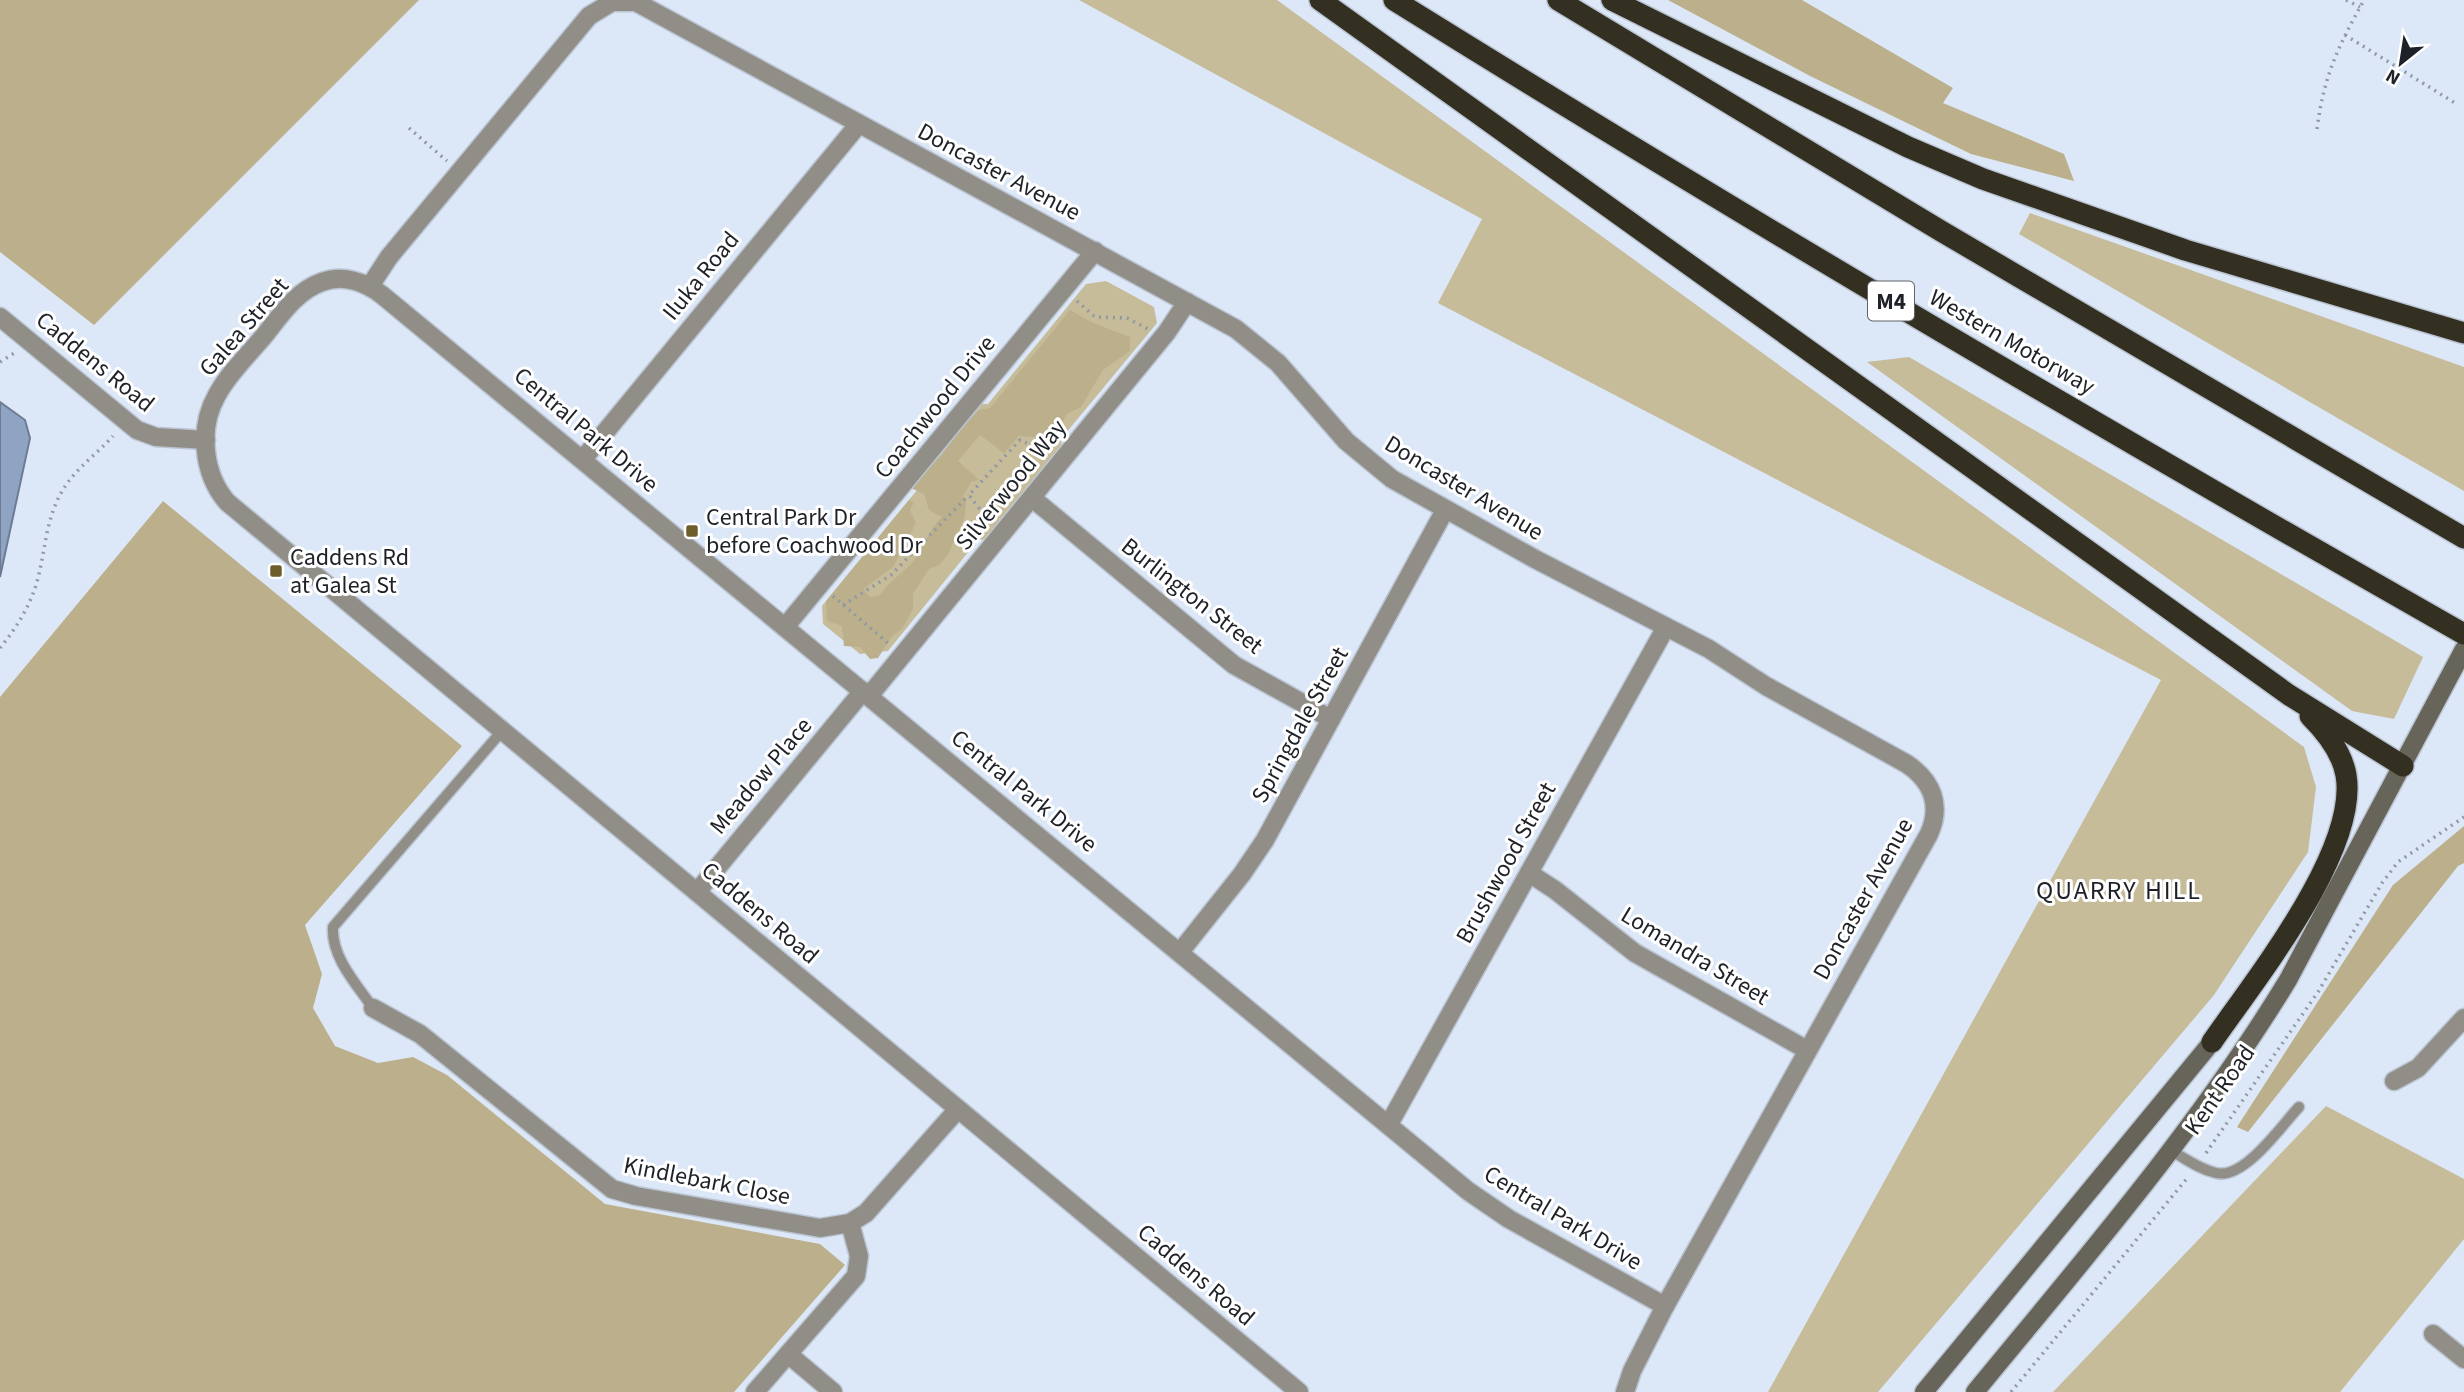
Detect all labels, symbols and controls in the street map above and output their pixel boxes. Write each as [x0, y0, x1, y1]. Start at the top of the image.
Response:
north arrow [2366, 28, 2436, 98]
text: N [2381, 62, 2405, 91]
street label: Doncaster Avenue [911, 114, 1087, 230]
street label: Iluka Road [654, 224, 748, 328]
street label: Galea Street [191, 270, 297, 384]
street label: Western Motorway [1923, 280, 2101, 404]
road number: M4 [1868, 282, 1914, 320]
street label: Caddens Road [28, 303, 162, 421]
street label: Coachwood Drive [866, 328, 1004, 486]
street label: Central Park Drive [506, 359, 666, 501]
street label: Silverwood Way [947, 412, 1075, 558]
street label: Doncaster Avenue [1378, 427, 1550, 549]
place label: Central Park Dr before Coachwood Dr [706, 500, 923, 563]
marker: Central Park Dr before Coachwood Dr [684, 523, 700, 539]
street label: Burlington Street [1114, 529, 1270, 663]
place label: Caddens Rd at Galea St [290, 540, 409, 603]
marker: Caddens Rd at Galea St [268, 563, 284, 579]
street label: Springdale Street [1243, 641, 1357, 809]
street label: Meadow Place [701, 710, 821, 842]
street label: Central Park Drive [943, 721, 1105, 861]
street label: Brushwood Street [1447, 776, 1565, 950]
street label: Doncaster Avenue [1804, 812, 1922, 986]
street label: Caddens Road [694, 853, 826, 973]
district label: QUARRY HILL [2036, 872, 2202, 909]
street label: Lomandra Street [1614, 898, 1776, 1014]
street label: Kent Road [2176, 1038, 2264, 1142]
street label: Kindlebark Close [621, 1148, 793, 1214]
street label: Central Park Drive [1477, 1157, 1649, 1279]
street label: Caddens Road [1130, 1215, 1262, 1335]

